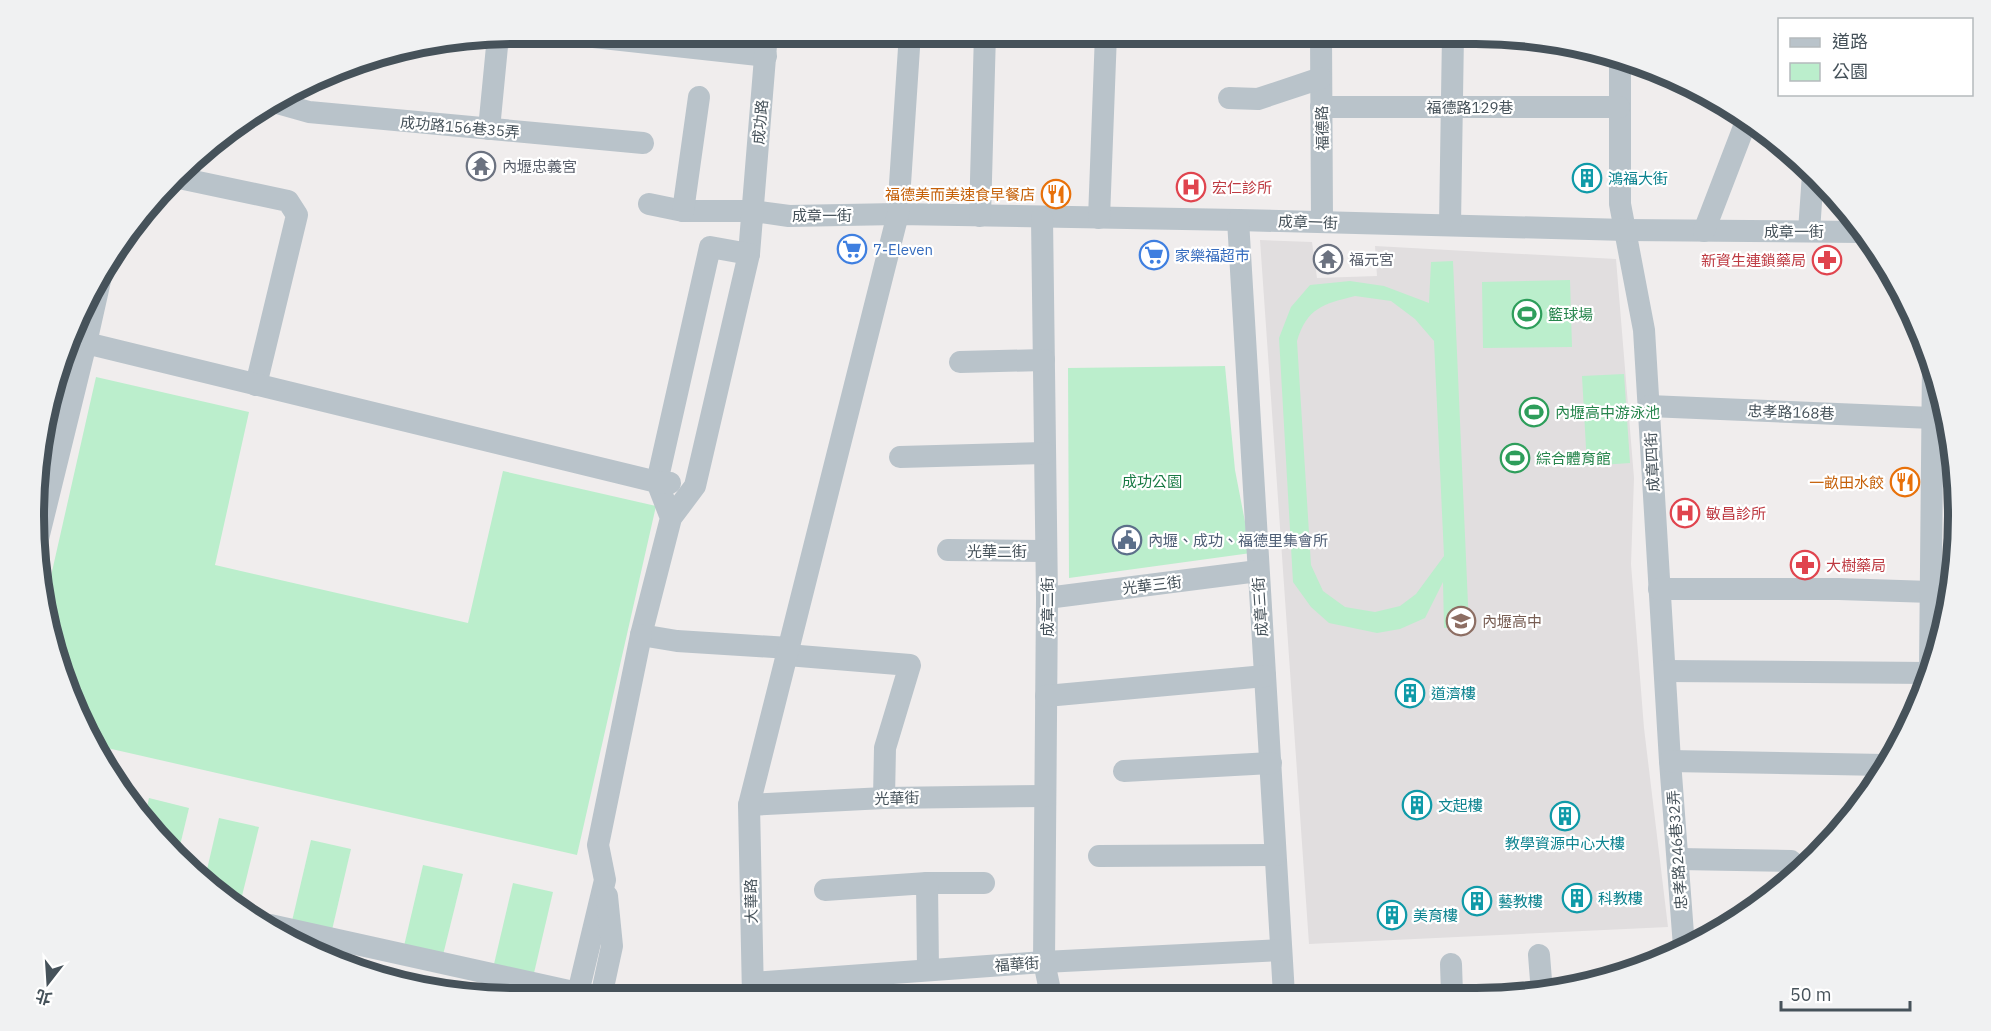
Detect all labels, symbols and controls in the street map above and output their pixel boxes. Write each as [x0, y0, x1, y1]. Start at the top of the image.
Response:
legend [1778, 18, 1973, 96]
text: 道路 [1832, 30, 1868, 53]
text: 公園 [1832, 60, 1868, 83]
street label: 福德路129巷 [1426, 98, 1514, 117]
street label: 成功路 [749, 99, 771, 145]
street label: 福德路 [1312, 105, 1332, 151]
street label: 成功路156巷35弄 [399, 112, 521, 142]
temple icon: 內壢忠義宮 [465, 150, 497, 182]
place label: 內壢忠義宮 [502, 157, 577, 176]
building icon: 鴻福大街 [1571, 162, 1603, 194]
place label: 鴻福大街 [1608, 169, 1668, 188]
hospital icon: 宏仁診所 [1175, 171, 1207, 203]
restaurant icon: 福德美而美速食早餐店 [1040, 178, 1072, 210]
place label: 宏仁診所 [1212, 178, 1272, 197]
place label: 福德美而美速食早餐店 [885, 185, 1035, 204]
street label: 成章一街 [792, 206, 852, 225]
street label: 成章一街 [1278, 211, 1338, 233]
street label: 成章一街 [1764, 222, 1824, 241]
supermarket icon: 7-Eleven [836, 233, 868, 265]
supermarket icon: 家樂福超市 [1138, 239, 1170, 271]
place label: 7-Eleven [873, 240, 933, 259]
temple icon: 福元宮 [1312, 243, 1344, 275]
pharmacy icon: 新資生連鎖藥局 [1811, 244, 1843, 276]
place label: 家樂福超市 [1175, 246, 1250, 265]
place label: 福元宮 [1349, 250, 1394, 269]
place label: 新資生連鎖藥局 [1701, 251, 1806, 270]
sports icon: 籃球場 [1511, 298, 1543, 330]
place label: 籃球場 [1548, 305, 1593, 324]
sports icon: 內壢高中游泳池 [1518, 396, 1550, 428]
street label: 忠孝路168巷 [1747, 401, 1835, 423]
place label: 內壢高中游泳池 [1555, 403, 1660, 422]
street label: 成章四街 [1641, 432, 1663, 492]
sports icon: 綜合體育館 [1499, 442, 1531, 474]
place label: 綜合體育館 [1536, 449, 1611, 468]
restaurant icon: 一畝田水餃 [1889, 466, 1921, 498]
park label: 成功公園 [1122, 472, 1182, 491]
place label: 一畝田水餃 [1809, 473, 1884, 492]
hospital icon: 敏昌診所 [1669, 497, 1701, 529]
place label: 敏昌診所 [1706, 504, 1766, 523]
public building icon: 內壢、成功、福德里集會所 [1111, 524, 1143, 556]
place label: 內壢、成功、福德里集會所 [1148, 531, 1328, 550]
street label: 光華二街 [967, 542, 1027, 561]
pharmacy icon: 大樹藥局 [1789, 549, 1821, 581]
place label: 大樹藥局 [1826, 556, 1886, 575]
street label: 光華三街 [1121, 572, 1183, 598]
street label: 成章三街 [1248, 576, 1272, 638]
street label: 成章二街 [1038, 577, 1057, 637]
school or university icon: 內壢高中 [1445, 605, 1477, 637]
place label: 內壢高中 [1482, 612, 1542, 631]
building icon: 道濟樓 [1394, 677, 1426, 709]
place label: 道濟樓 [1431, 684, 1476, 703]
street label: 光華街 [874, 788, 920, 808]
building icon: 文起樓 [1401, 789, 1433, 821]
street label: 忠孝路246巷32弄 [1663, 789, 1691, 911]
place label: 文起樓 [1438, 796, 1483, 815]
building icon: 教學資源中心大樓 [1549, 800, 1581, 832]
place label: 教學資源中心大樓 [1505, 834, 1625, 853]
street label: 大華路 [741, 878, 761, 924]
building icon: 科教樓 [1561, 882, 1593, 914]
building icon: 藝教樓 [1461, 885, 1493, 917]
place label: 科教樓 [1598, 889, 1643, 908]
place label: 藝教樓 [1498, 892, 1543, 911]
building icon: 美育樓 [1376, 899, 1408, 931]
place label: 美育樓 [1413, 906, 1458, 925]
north arrow [18, 953, 78, 1013]
street label: 福華街 [994, 953, 1040, 975]
scale bar [1781, 974, 1910, 1012]
text: 50 m [1790, 983, 1832, 1006]
text: 北 [33, 985, 54, 1009]

